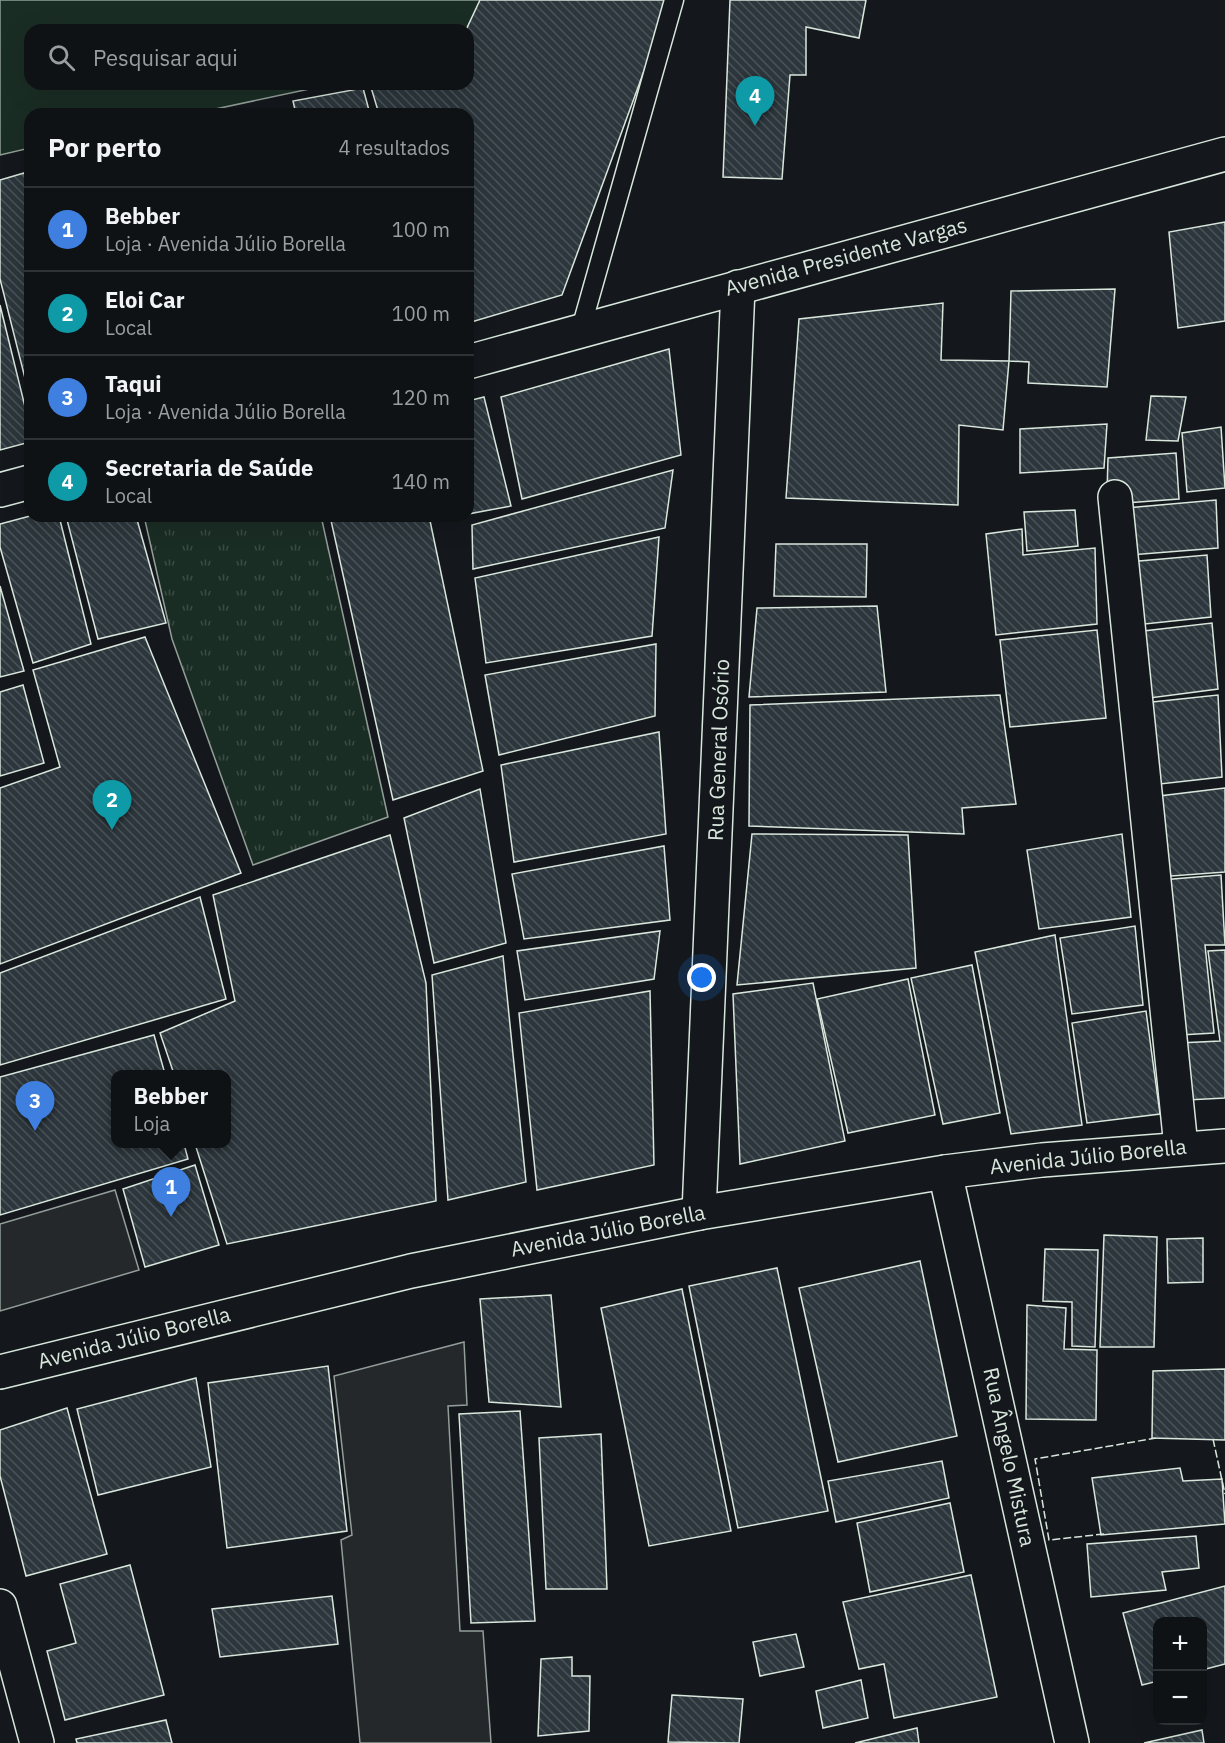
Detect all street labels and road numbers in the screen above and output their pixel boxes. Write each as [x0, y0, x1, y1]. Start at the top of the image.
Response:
street label: Avenida Presidente Vargas [721, 210, 970, 302]
street label: Rua General Osório [701, 658, 735, 841]
street label: Avenida Júlio Borella [988, 1132, 1188, 1180]
street label: Avenida Júlio Borella [508, 1197, 708, 1263]
street label: Avenida Júlio Borella [34, 1300, 233, 1375]
street label: Rua Ângelo Mistura [977, 1365, 1043, 1549]

